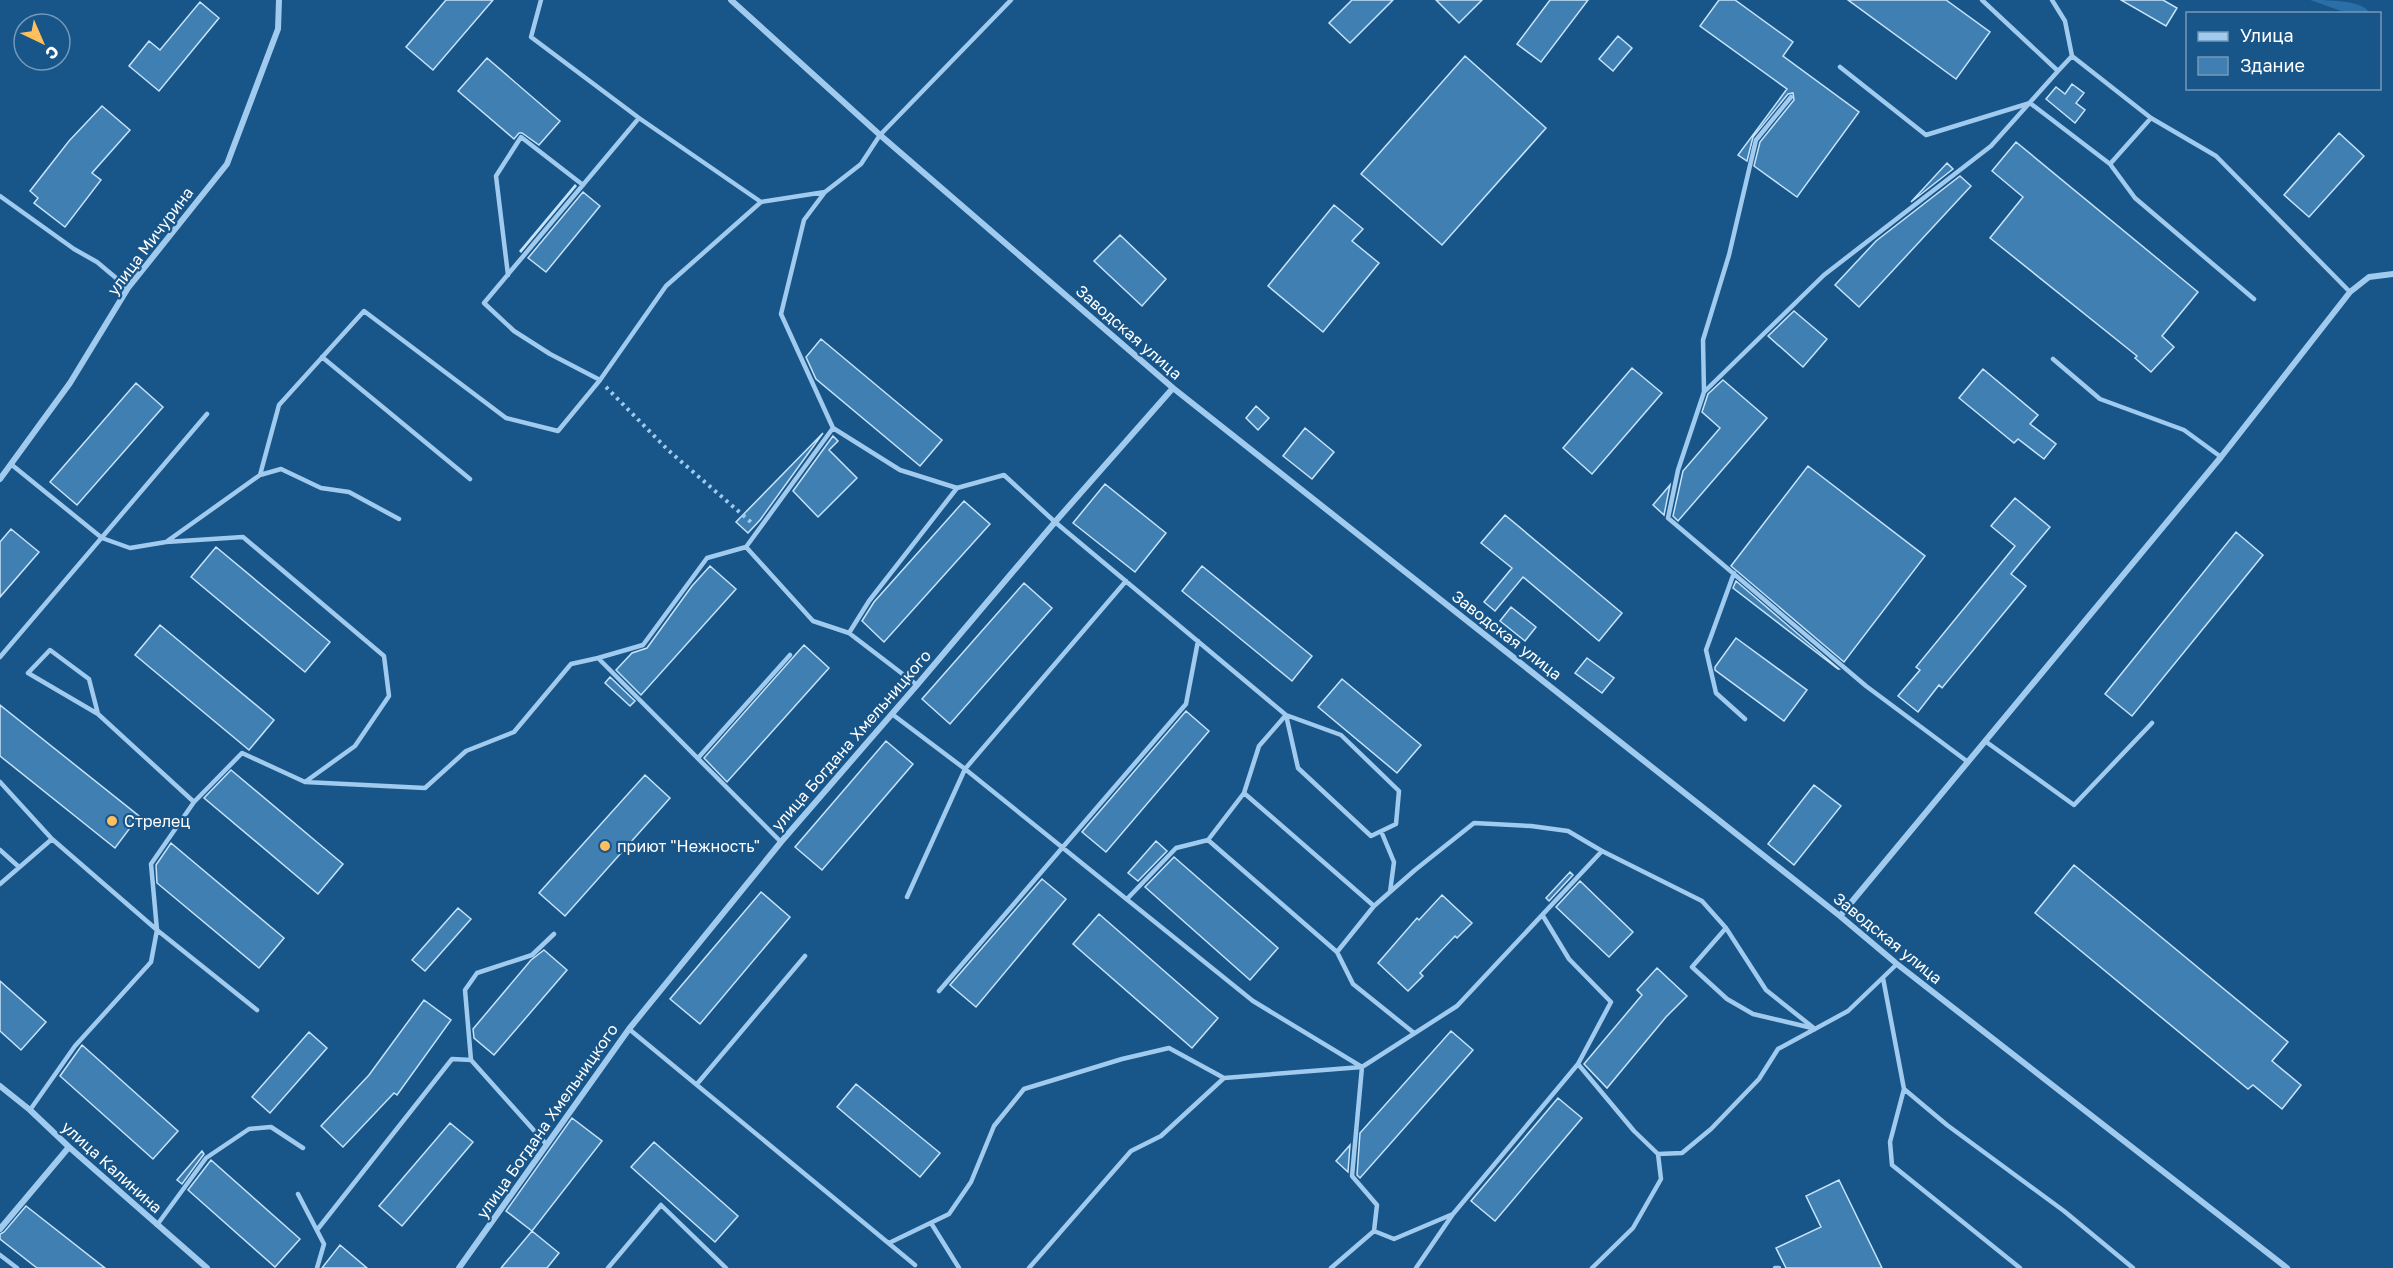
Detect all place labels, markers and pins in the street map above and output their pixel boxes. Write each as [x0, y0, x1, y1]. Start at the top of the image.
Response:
place label: Стрелец [124, 811, 190, 831]
marker: Стрелец [105, 814, 119, 828]
place label: приют "Нежность" [617, 836, 760, 856]
marker: приют "Нежность" [598, 839, 612, 853]

